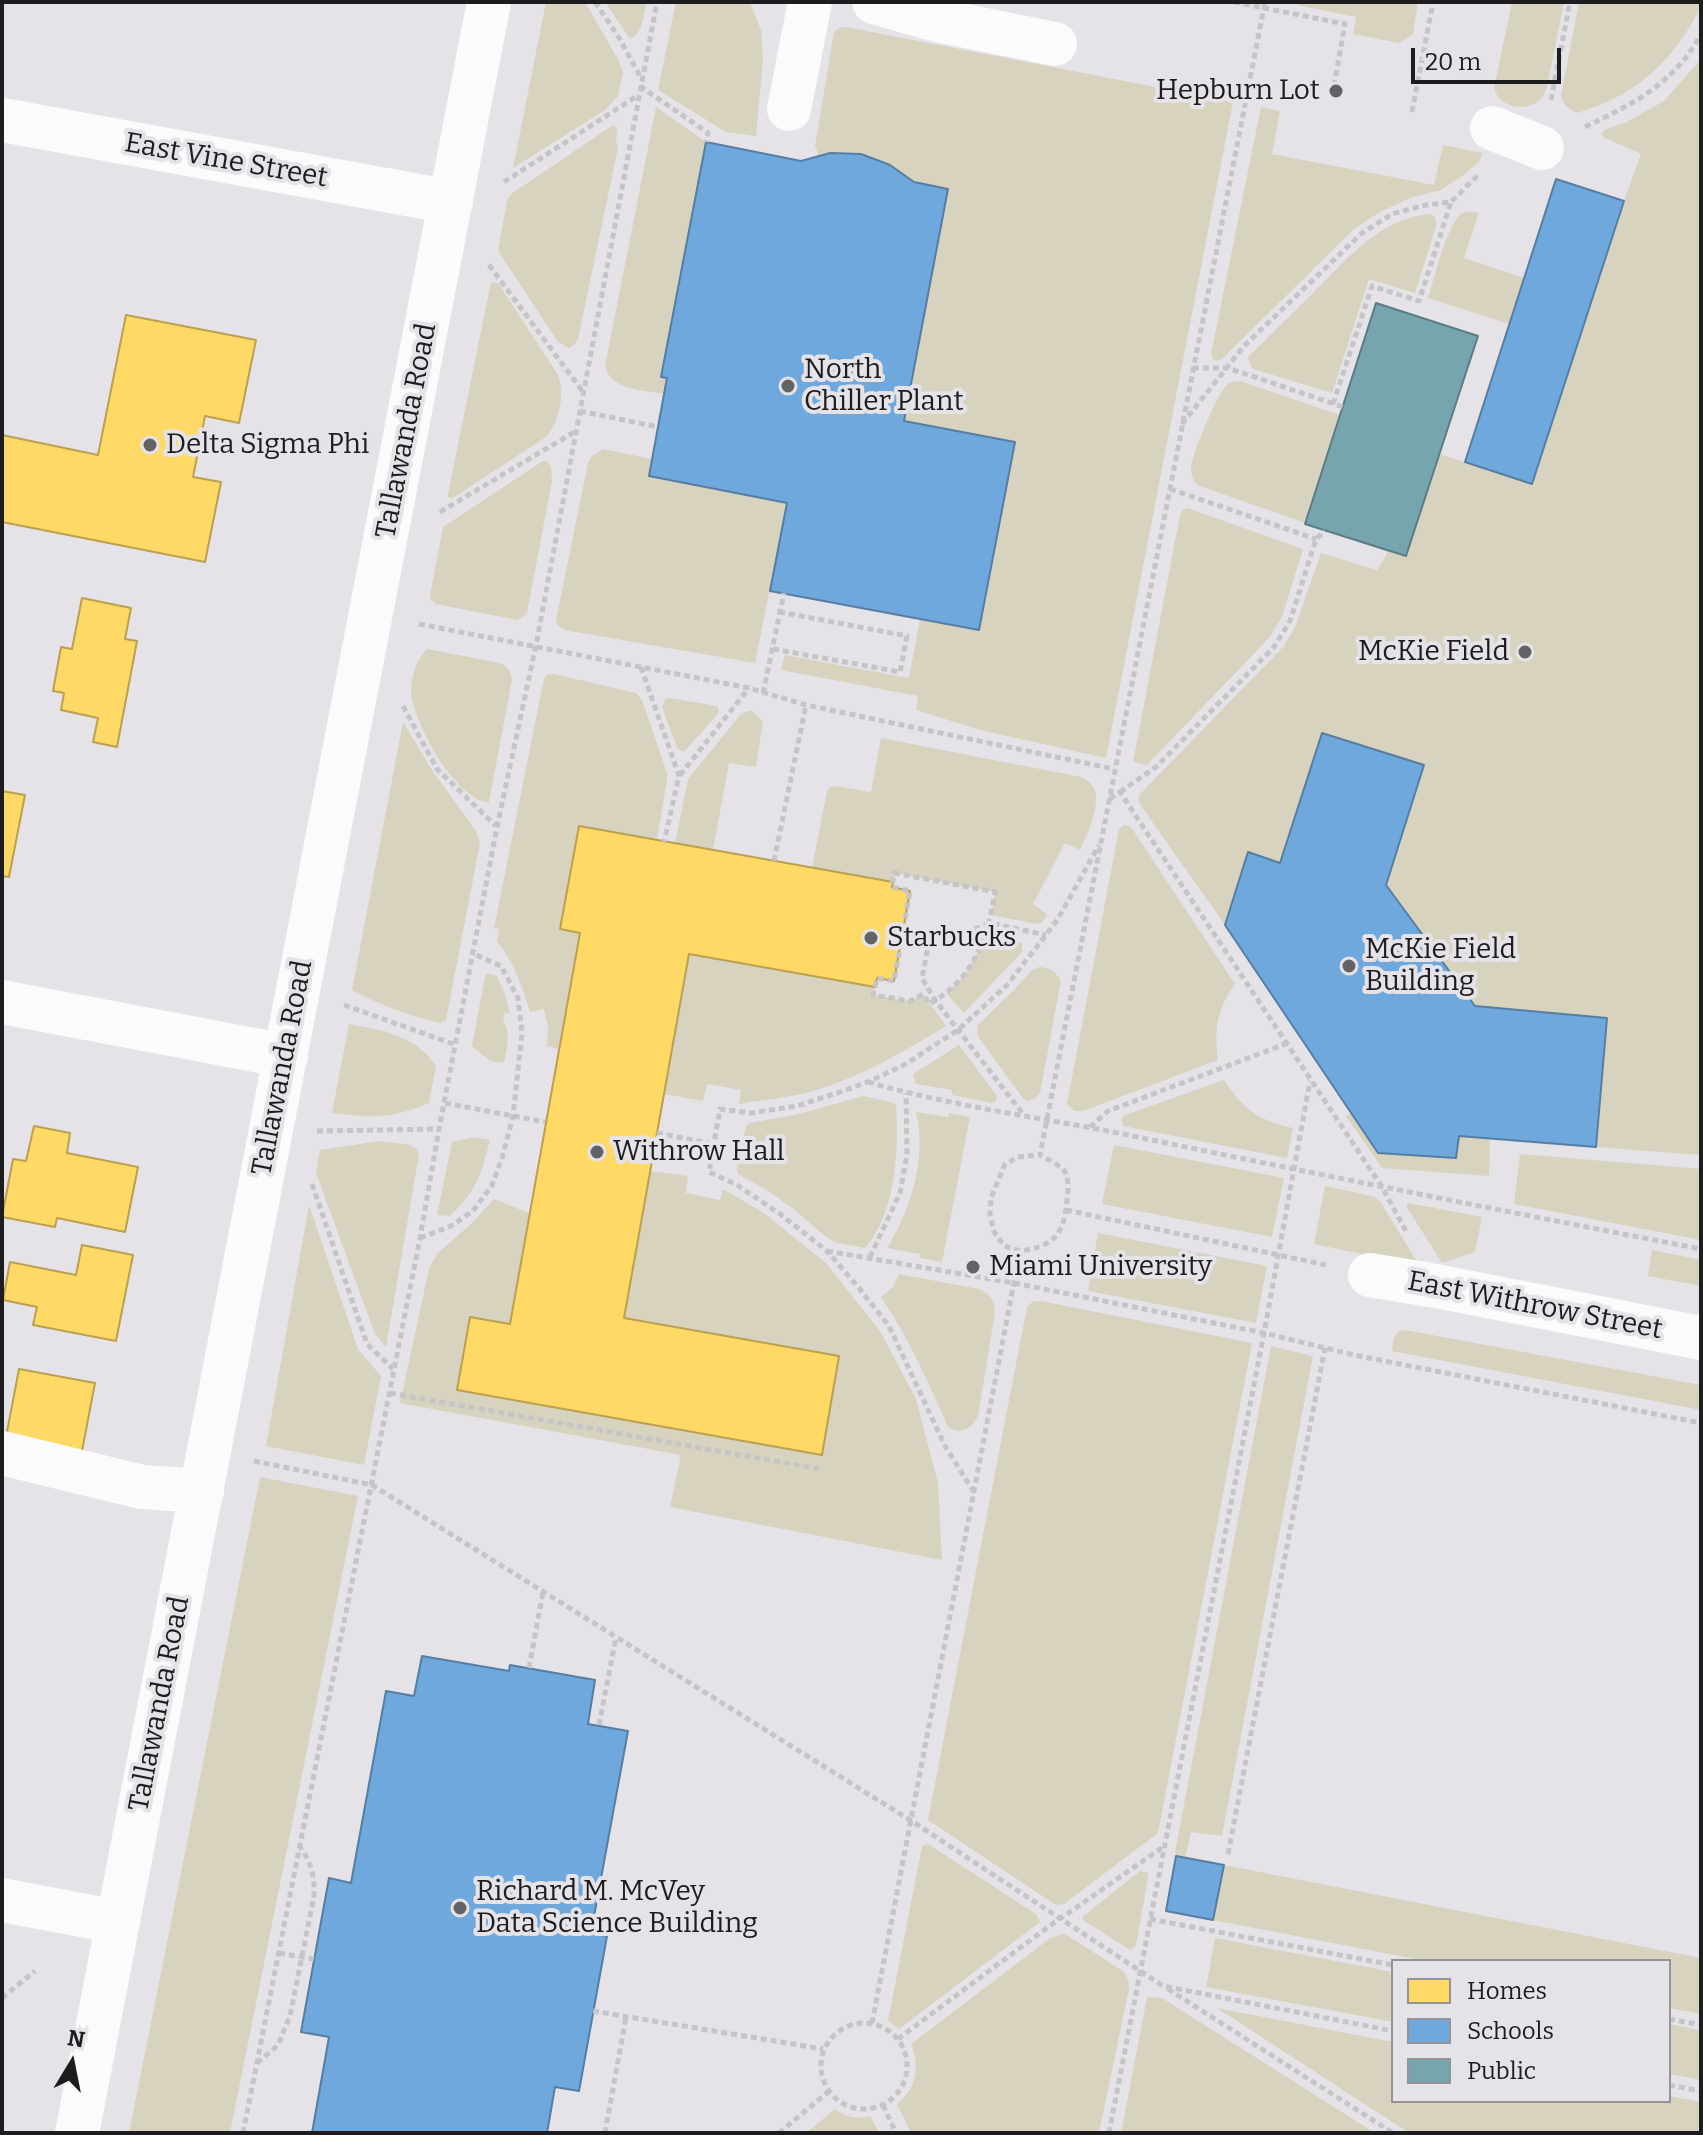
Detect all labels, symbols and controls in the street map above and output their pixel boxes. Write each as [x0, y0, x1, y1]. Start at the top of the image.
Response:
scale bar [1415, 32, 1565, 82]
text: 20 m [1425, 48, 1481, 76]
place label: Hepburn Lot [1156, 74, 1320, 108]
marker: Hepburn Lot [1327, 82, 1345, 100]
street label: East Vine Street [122, 127, 330, 195]
street label: Tallawanda Road [370, 321, 444, 541]
place label: North Chiller Plant [804, 353, 964, 419]
marker: North Chiller Plant [779, 377, 797, 395]
place label: Delta Sigma Phi [166, 428, 369, 462]
marker: Delta Sigma Phi [141, 436, 159, 454]
place label: McKie Field [1358, 635, 1509, 669]
marker: McKie Field [1516, 643, 1534, 661]
place label: Starbucks [887, 921, 1016, 955]
marker: Starbucks [862, 929, 880, 947]
place label: McKie Field Building [1365, 933, 1516, 999]
marker: McKie Field Building [1340, 957, 1358, 975]
street label: Tallawanda Road [246, 958, 320, 1178]
place label: Withrow Hall [613, 1135, 785, 1169]
marker: Withrow Hall [588, 1143, 606, 1161]
place label: Miami University [989, 1250, 1212, 1284]
marker: Miami University [964, 1258, 982, 1276]
street label: East Withrow Street [1405, 1265, 1665, 1347]
street label: Tallawanda Road [123, 1594, 197, 1814]
place label: Richard M. McVey Data Science Building [476, 1875, 758, 1941]
marker: Richard M. McVey Data Science Building [451, 1899, 469, 1917]
legend [1391, 1959, 1671, 2103]
text: Homes [1467, 1977, 1547, 2005]
text: Schools [1467, 2017, 1554, 2045]
north arrow [32, 2023, 112, 2103]
text: N [66, 2024, 87, 2054]
text: Public [1467, 2057, 1536, 2085]

